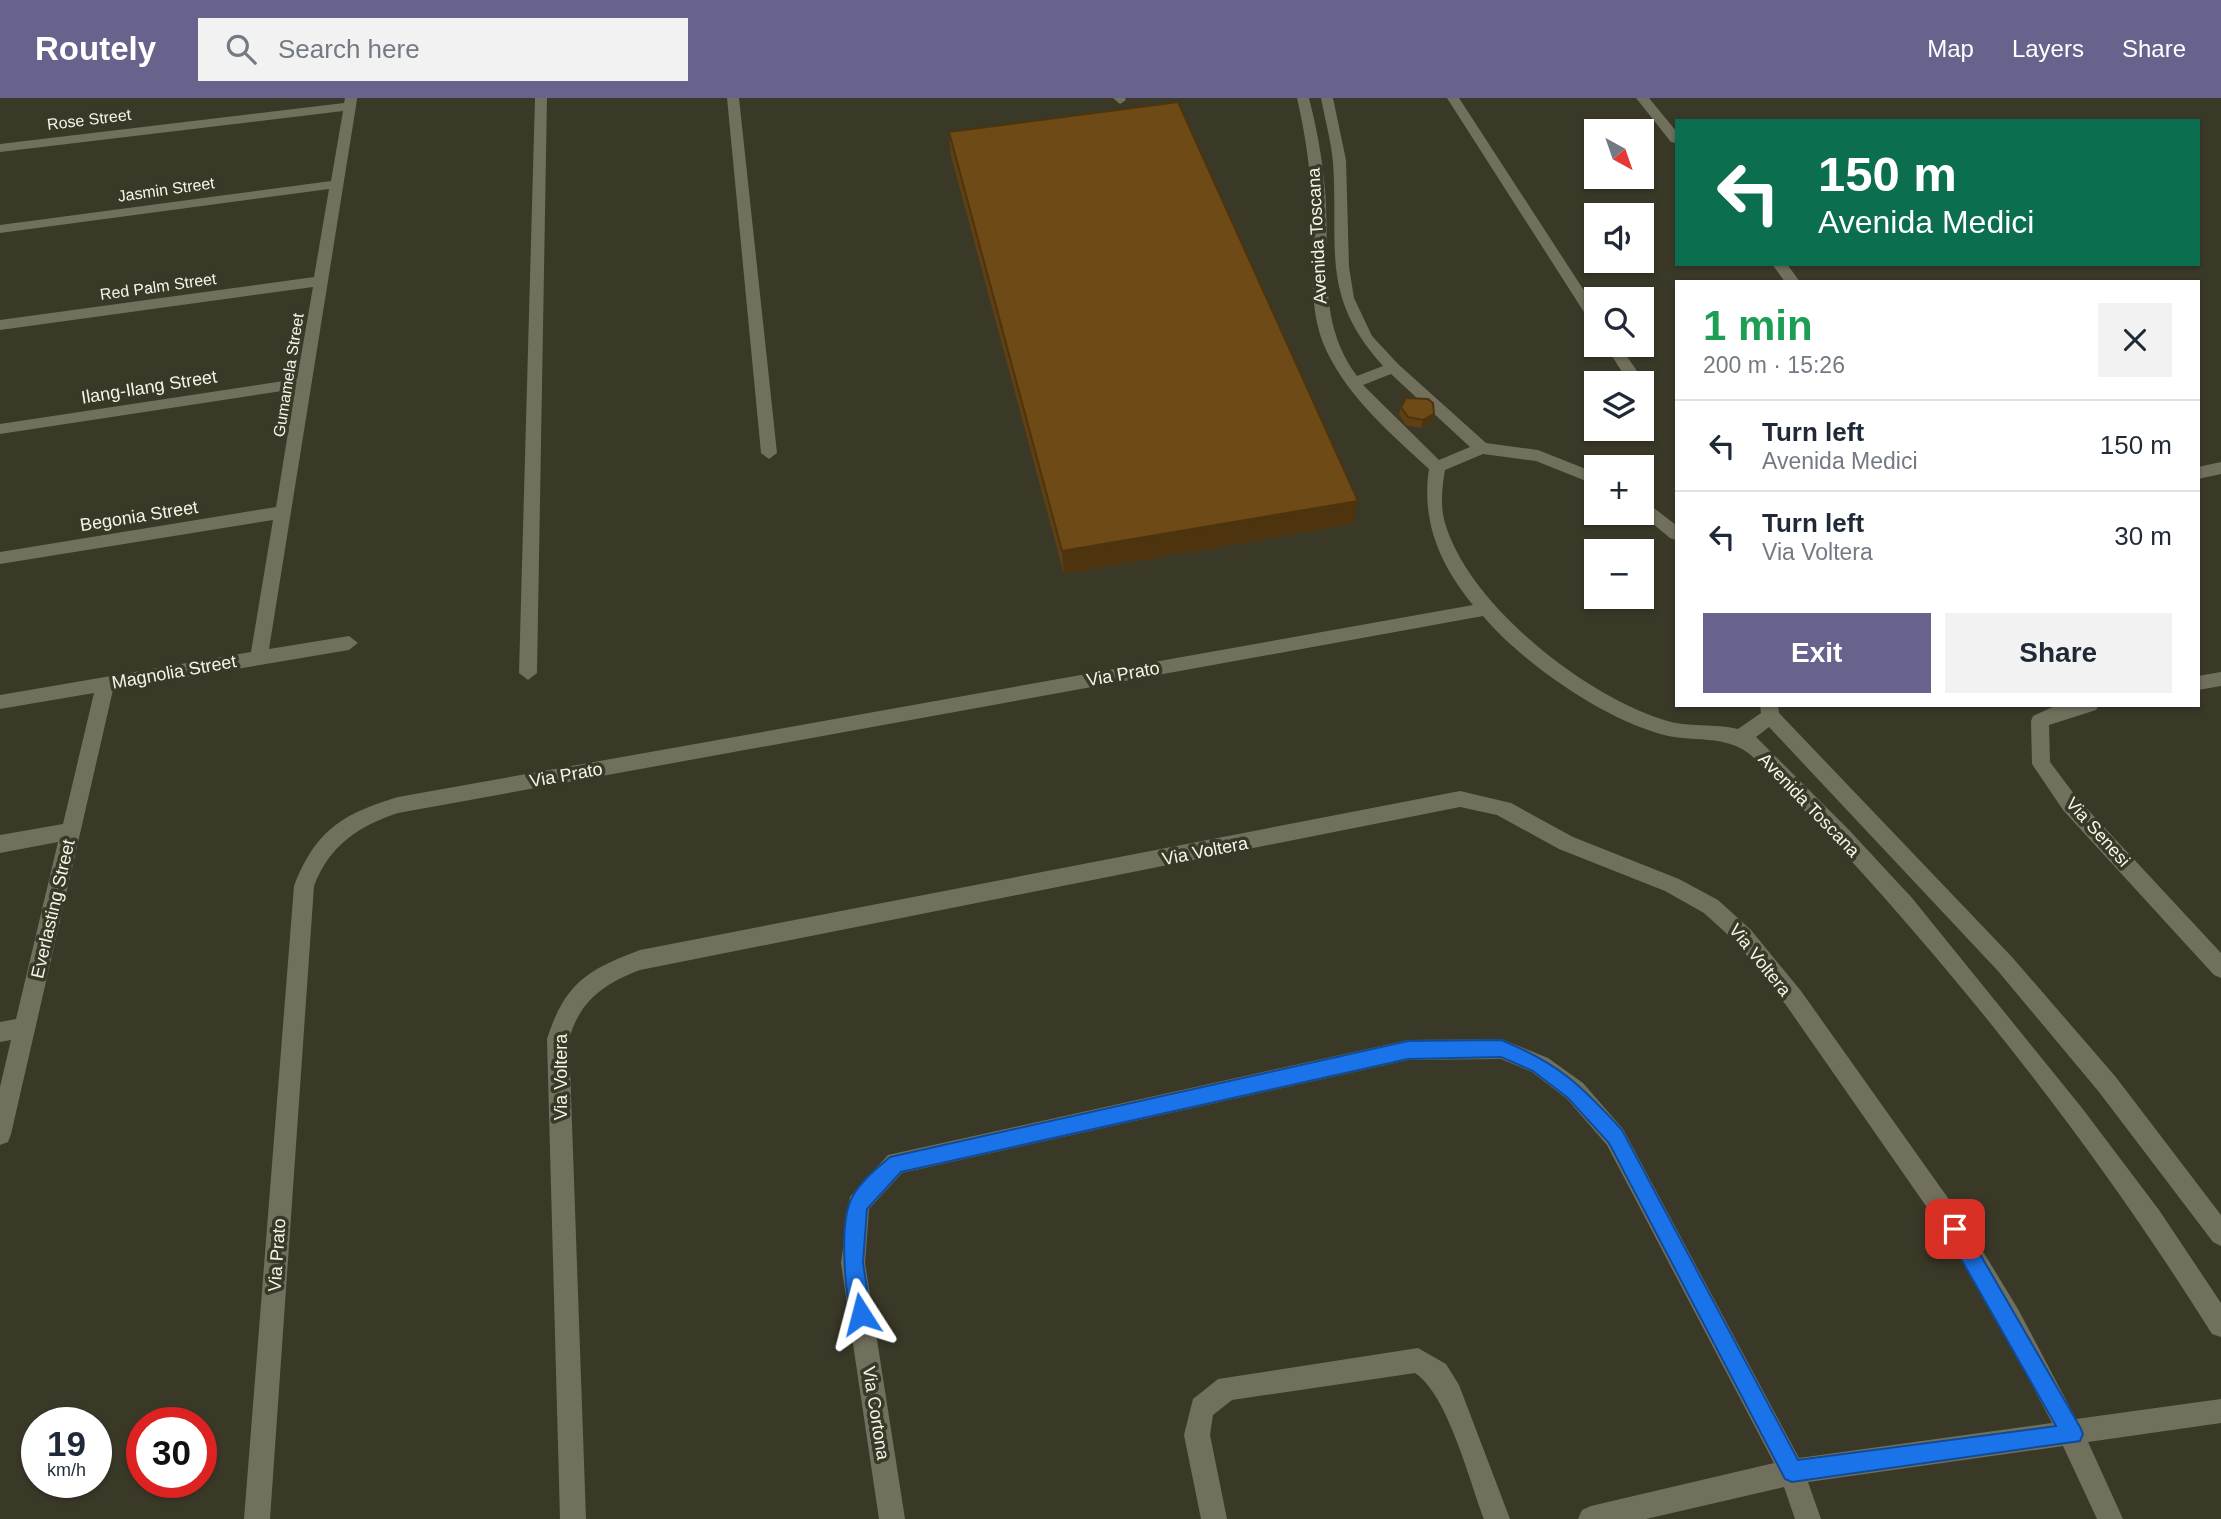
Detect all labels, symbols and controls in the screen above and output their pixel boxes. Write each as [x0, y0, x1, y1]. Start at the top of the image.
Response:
search box [198, 18, 688, 81]
text: Routely [35, 30, 156, 67]
icon: search [222, 30, 260, 68]
text: Search here [278, 34, 420, 64]
text: Map [1927, 35, 1974, 62]
text: Layers [2012, 35, 2084, 62]
text: Share [2122, 35, 2186, 62]
street label: Rose Street [46, 106, 133, 133]
north arrow [1584, 119, 1654, 189]
map controls [1584, 119, 1654, 609]
icon: left [1703, 147, 1794, 238]
text: 150 m [1818, 147, 1957, 201]
street label: Avenida Toscana [1303, 166, 1331, 305]
street label: Jasmin Street [116, 174, 216, 205]
button: sound [1584, 203, 1654, 273]
text: Avenida Medici [1818, 204, 2034, 240]
street label: Red Palm Street [99, 270, 218, 303]
button: search [1584, 287, 1654, 357]
text: 1 min [1703, 302, 1813, 349]
button: close [2098, 303, 2172, 377]
street label: Gumamela Street [270, 311, 307, 438]
text: 200 m · 15:26 [1703, 352, 1845, 378]
street label: Ilang-Ilang Street [80, 366, 218, 408]
button: layers [1584, 371, 1654, 441]
text: Turn left [1762, 417, 1864, 447]
icon: left [1703, 427, 1741, 465]
text: 150 m [2100, 430, 2172, 460]
text: Avenida Medici [1762, 448, 1918, 474]
button: + [1584, 455, 1654, 525]
street label: Begonia Street [79, 497, 199, 535]
text: Turn left [1762, 508, 1864, 538]
icon: left [1703, 518, 1741, 556]
text: 30 m [2114, 521, 2172, 551]
button: − [1584, 539, 1654, 609]
text: Via Voltera [1762, 539, 1873, 565]
button: Exit [1703, 613, 1931, 693]
button: Share [1945, 613, 2172, 693]
street label: Magnolia Street [110, 651, 238, 693]
street label: Via Prato [1085, 658, 1161, 690]
street label: Avenida Toscana [1754, 749, 1864, 862]
street label: Via Prato [528, 759, 604, 791]
street label: Via Senesi [2062, 793, 2134, 871]
street label: Via Voltera [1161, 833, 1250, 869]
street label: Everlasting Street [27, 838, 79, 980]
street label: Via Voltera [1725, 920, 1796, 1001]
street label: Via Voltera [551, 1033, 571, 1120]
pin [1925, 1199, 1985, 1259]
icon: arrive [1936, 1210, 1974, 1248]
street label: Via Prato [264, 1218, 290, 1292]
position arrow [824, 1277, 898, 1351]
street label: Via Cortona [859, 1365, 893, 1462]
speed limit sign: 30 [126, 1407, 217, 1498]
text: 19 [47, 1424, 86, 1463]
text: km/h [47, 1460, 86, 1480]

